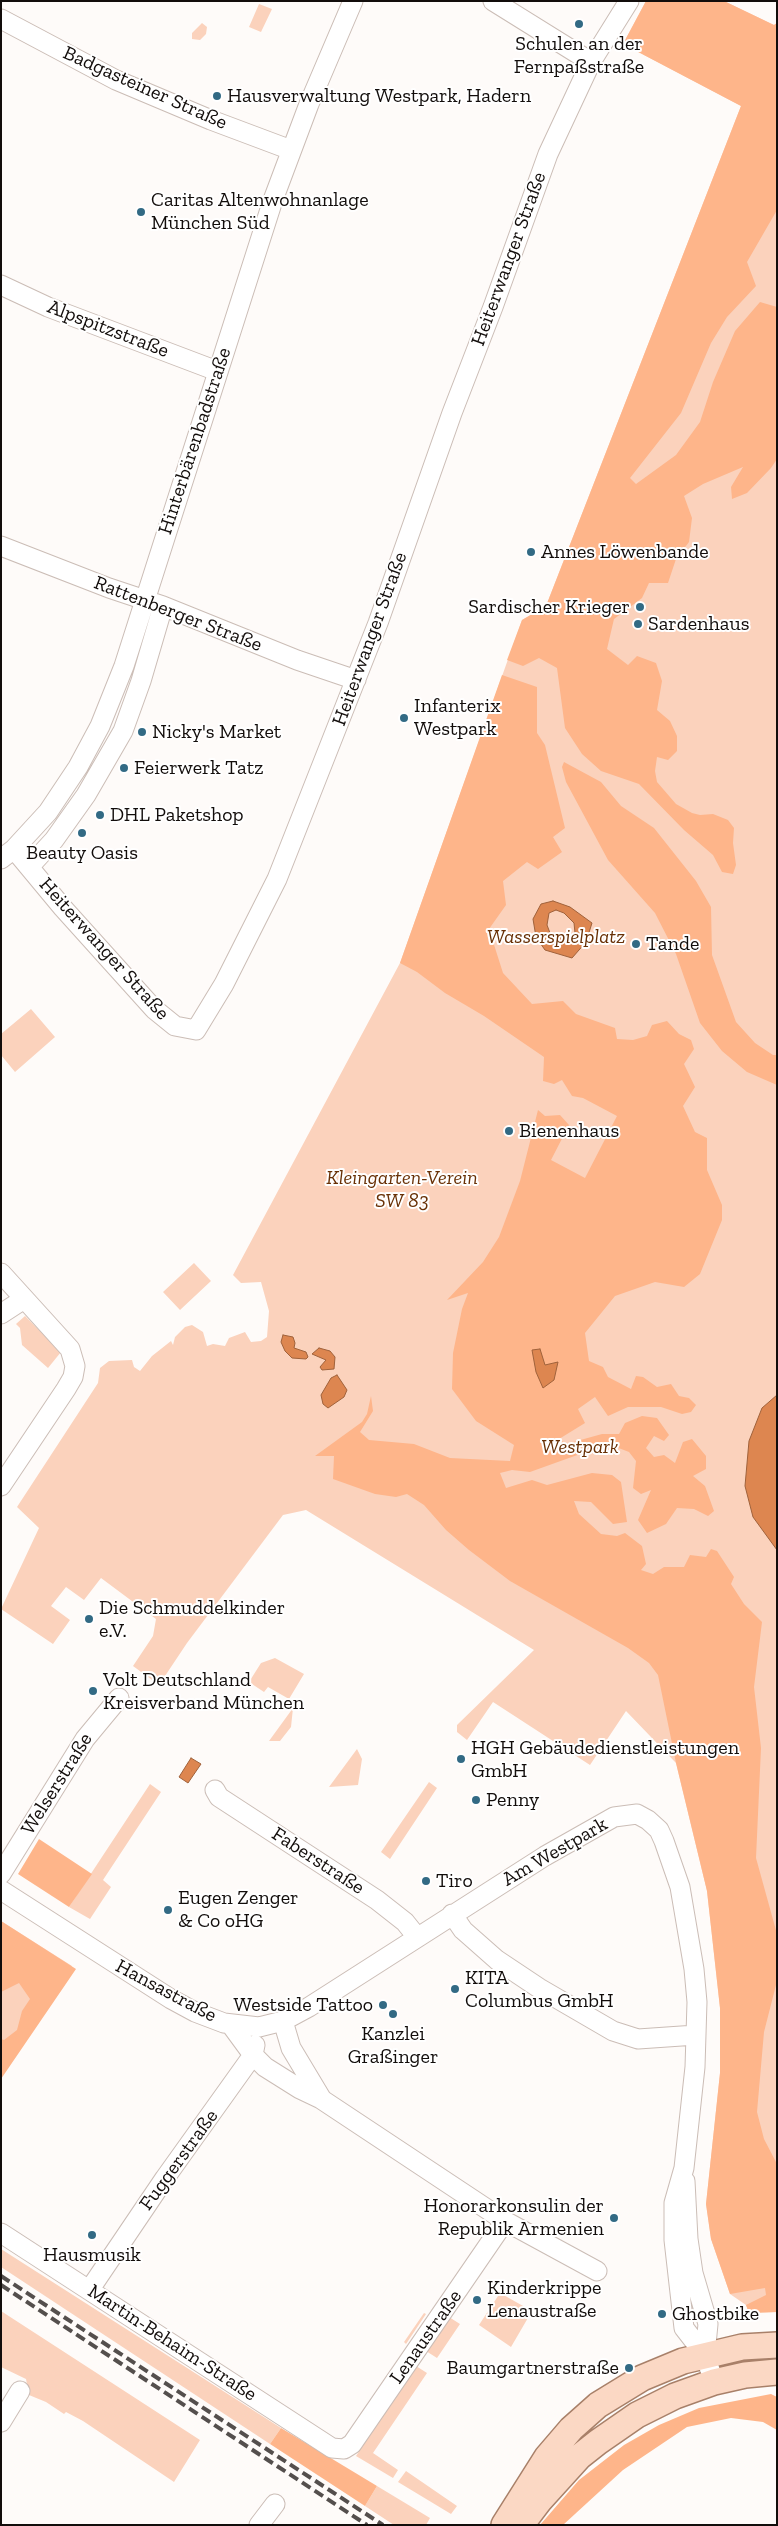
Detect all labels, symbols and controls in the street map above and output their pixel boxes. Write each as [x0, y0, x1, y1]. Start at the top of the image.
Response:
marker: Schulen an der Fernpaßstraße [573, 18, 585, 30]
place label: Schulen an der Fernpaßstraße [514, 32, 644, 79]
street label: Badgasteiner Straße [59, 41, 231, 135]
place label: Hausverwaltung Westpark, Hadern [227, 84, 531, 108]
marker: Hausverwaltung Westpark, Hadern [211, 90, 223, 102]
street label: Heiterwanger Straße [466, 169, 552, 349]
place label: Caritas Altenwohnanlage München Süd [151, 188, 369, 235]
marker: Caritas Altenwohnanlage München Süd [135, 206, 147, 218]
street label: Alpspitzstraße [44, 295, 172, 363]
street label: Hinterbärenbadstraße [153, 345, 237, 537]
place label: Annes Löwenbande [541, 540, 709, 564]
marker: Annes Löwenbande [525, 546, 537, 558]
street label: Heiterwanger Straße [327, 549, 413, 729]
street label: Rattenberger Straße [91, 571, 265, 657]
place label: Sardischer Krieger [468, 595, 630, 619]
marker: Sardischer Krieger [634, 601, 646, 613]
place label: Sardenhaus [648, 612, 749, 636]
marker: Sardenhaus [632, 618, 644, 630]
place label: Infanterix Westpark [414, 694, 500, 741]
marker: Infanterix Westpark [398, 712, 410, 724]
place label: Nicky's Market [152, 720, 281, 744]
marker: Nicky's Market [136, 726, 148, 738]
place label: Feierwerk Tatz [134, 756, 263, 780]
marker: Feierwerk Tatz [118, 762, 130, 774]
place label: DHL Paketshop [110, 803, 244, 827]
marker: DHL Paketshop [94, 809, 106, 821]
marker: Beauty Oasis [76, 827, 88, 839]
place label: Beauty Oasis [26, 841, 138, 865]
street label: Heiterwanger Straße [34, 873, 174, 1025]
park label: Wasserspielplatz [487, 925, 625, 949]
place label: Tande [646, 932, 699, 956]
marker: Tande [630, 938, 642, 950]
place label: Bienenhaus [519, 1119, 619, 1143]
marker: Bienenhaus [503, 1125, 515, 1137]
park label: Kleingarten-Verein SW 83 [326, 1166, 478, 1213]
park label: Westpark [541, 1435, 619, 1459]
place label: Die Schmuddelkinder e.V. [99, 1596, 285, 1643]
marker: Die Schmuddelkinder e.V. [83, 1613, 95, 1625]
place label: Volt Deutschland Kreisverband München [103, 1668, 304, 1715]
marker: Volt Deutschland Kreisverband München [87, 1685, 99, 1697]
street label: Welserstraße [16, 1729, 98, 1839]
place label: HGH Gebäudedienstleistungen GmbH [471, 1736, 739, 1783]
marker: HGH Gebäudedienstleistungen GmbH [455, 1753, 467, 1765]
place label: Penny [486, 1788, 539, 1812]
marker: Penny [470, 1794, 482, 1806]
street label: Am Westpark [498, 1812, 612, 1892]
street label: Faberstraße [267, 1822, 369, 1900]
place label: Tiro [436, 1869, 473, 1893]
marker: Tiro [420, 1875, 432, 1887]
place label: Eugen Zenger & Co oHG [178, 1886, 298, 1933]
marker: Eugen Zenger & Co oHG [162, 1904, 174, 1916]
street label: Hansastraße [111, 1954, 221, 2028]
place label: KITA Columbus GmbH [465, 1966, 614, 2013]
marker: KITA Columbus GmbH [449, 1983, 461, 1995]
place label: Westside Tattoo [234, 1993, 373, 2017]
marker: Westside Tattoo [377, 1999, 389, 2011]
marker: Kanzlei Graßinger [387, 2008, 399, 2020]
place label: Kanzlei Graßinger [348, 2022, 438, 2069]
street label: Fuggerstraße [134, 2105, 224, 2215]
place label: Honorarkonsulin der Republik Armenien [424, 2194, 604, 2241]
marker: Honorarkonsulin der Republik Armenien [608, 2212, 620, 2224]
marker: Hausmusik [86, 2229, 98, 2241]
place label: Hausmusik [43, 2243, 141, 2267]
place label: Kinderkrippe Lenaustraße [487, 2276, 601, 2323]
street label: Martin-Behaim-Straße [83, 2279, 261, 2407]
street label: Lenaustraße [385, 2285, 467, 2389]
marker: Kinderkrippe Lenaustraße [471, 2294, 483, 2306]
place label: Ghostbike [672, 2302, 759, 2326]
marker: Ghostbike [656, 2308, 668, 2320]
place label: Baumgartnerstraße [446, 2356, 619, 2380]
marker: Baumgartnerstraße [623, 2362, 635, 2374]

